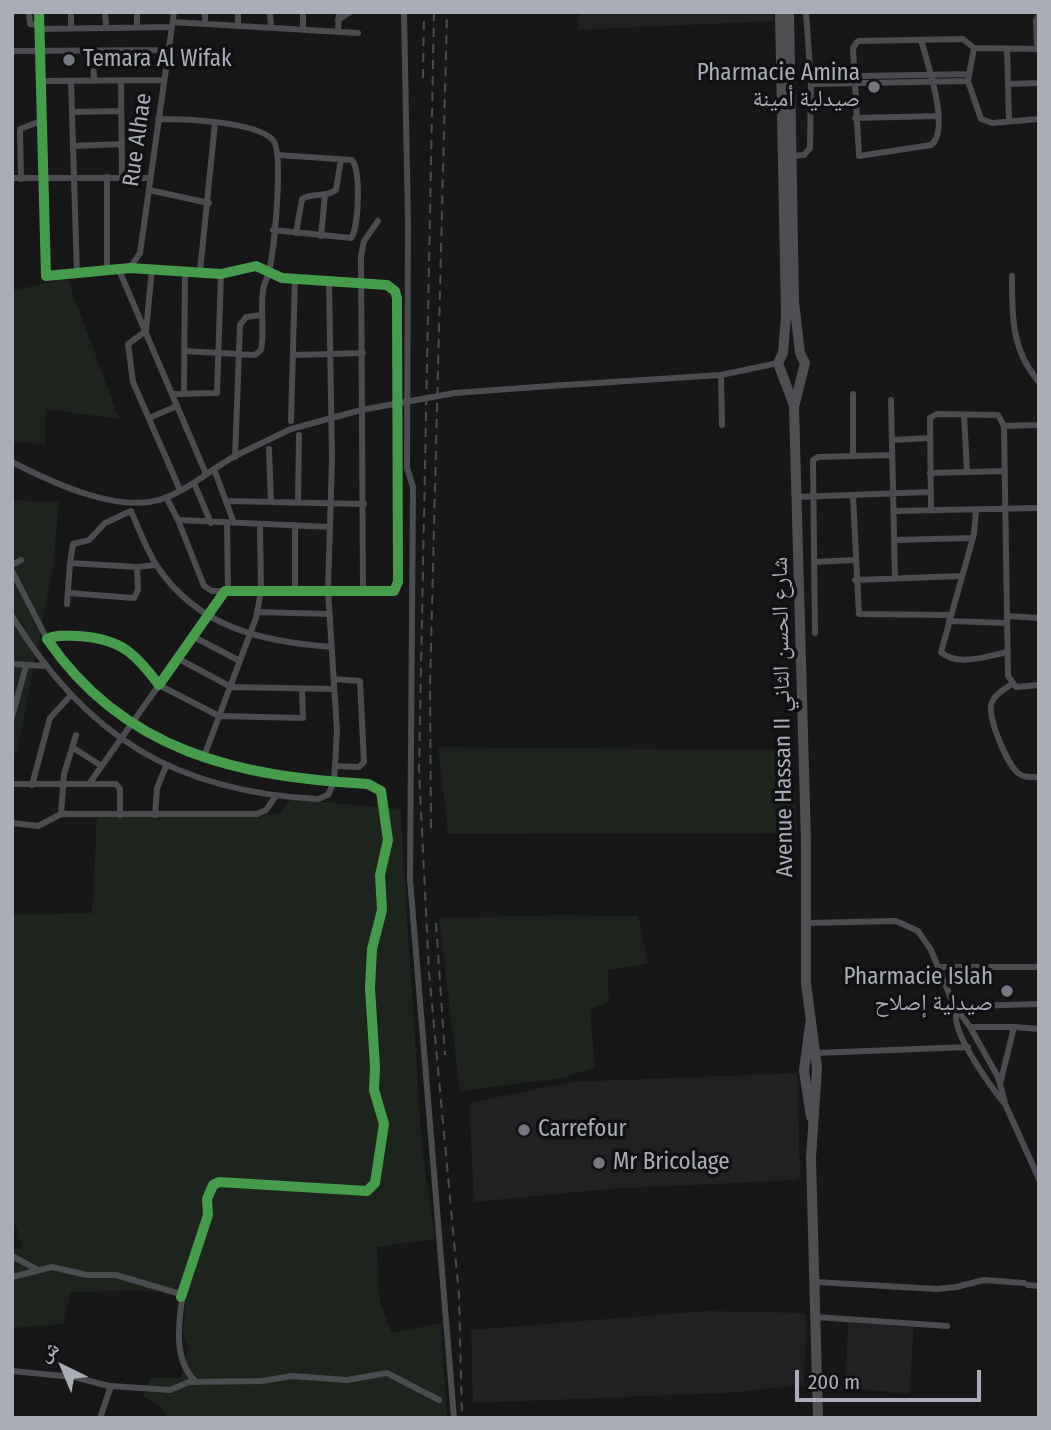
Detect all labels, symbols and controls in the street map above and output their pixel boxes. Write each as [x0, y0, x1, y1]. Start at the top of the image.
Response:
place label: Temara Al Wifak [83, 46, 232, 74]
marker: Temara Al Wifak [61, 52, 77, 68]
place label: Pharmacie Amina صيدلية أمينة [697, 60, 860, 114]
marker: Pharmacie Amina صيدلية أمينة [866, 79, 882, 95]
street label: Rue Alhae [118, 91, 158, 189]
street label: Avenue Hassan II شارع الحسن الثاني [766, 557, 800, 877]
place label: Pharmacie Islah صيدلية إصلاح [843, 964, 993, 1018]
marker: Pharmacie Islah صيدلية إصلاح [999, 983, 1015, 999]
place label: Carrefour [538, 1116, 626, 1144]
marker: Carrefour [516, 1122, 532, 1138]
place label: Mr Bricolage [613, 1149, 729, 1177]
marker: Mr Bricolage [591, 1155, 607, 1171]
north arrow [28, 1332, 98, 1402]
text: ش [33, 1336, 64, 1367]
scale bar [799, 1356, 984, 1400]
text: 200 m [808, 1369, 860, 1395]

